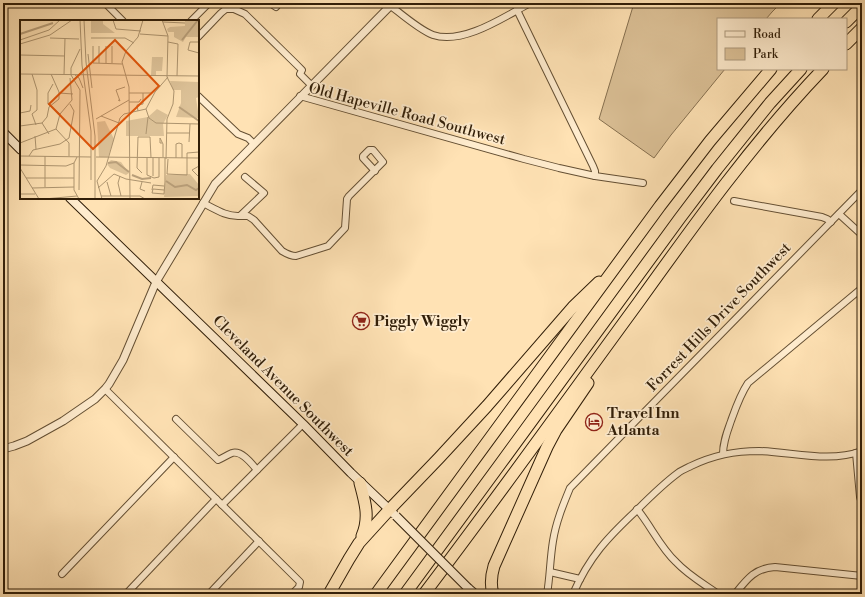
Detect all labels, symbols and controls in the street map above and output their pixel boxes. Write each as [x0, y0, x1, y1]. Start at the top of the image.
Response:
legend [717, 18, 847, 70]
inset map [20, 20, 199, 199]
text: Road [753, 27, 781, 42]
text: Park [753, 47, 779, 62]
street label: Old Hapeville Road Southwest [306, 79, 508, 150]
street label: Forrest Hills Drive Southwest [643, 238, 796, 395]
street label: Cleveland Avenue Southwest [208, 311, 358, 461]
supermarket icon: Piggly Wiggly [351, 311, 371, 331]
place label: Piggly Wiggly [374, 312, 470, 331]
place label: Travel Inn Atlanta [606, 404, 680, 440]
hotel icon: Travel Inn Atlanta [584, 412, 604, 432]

